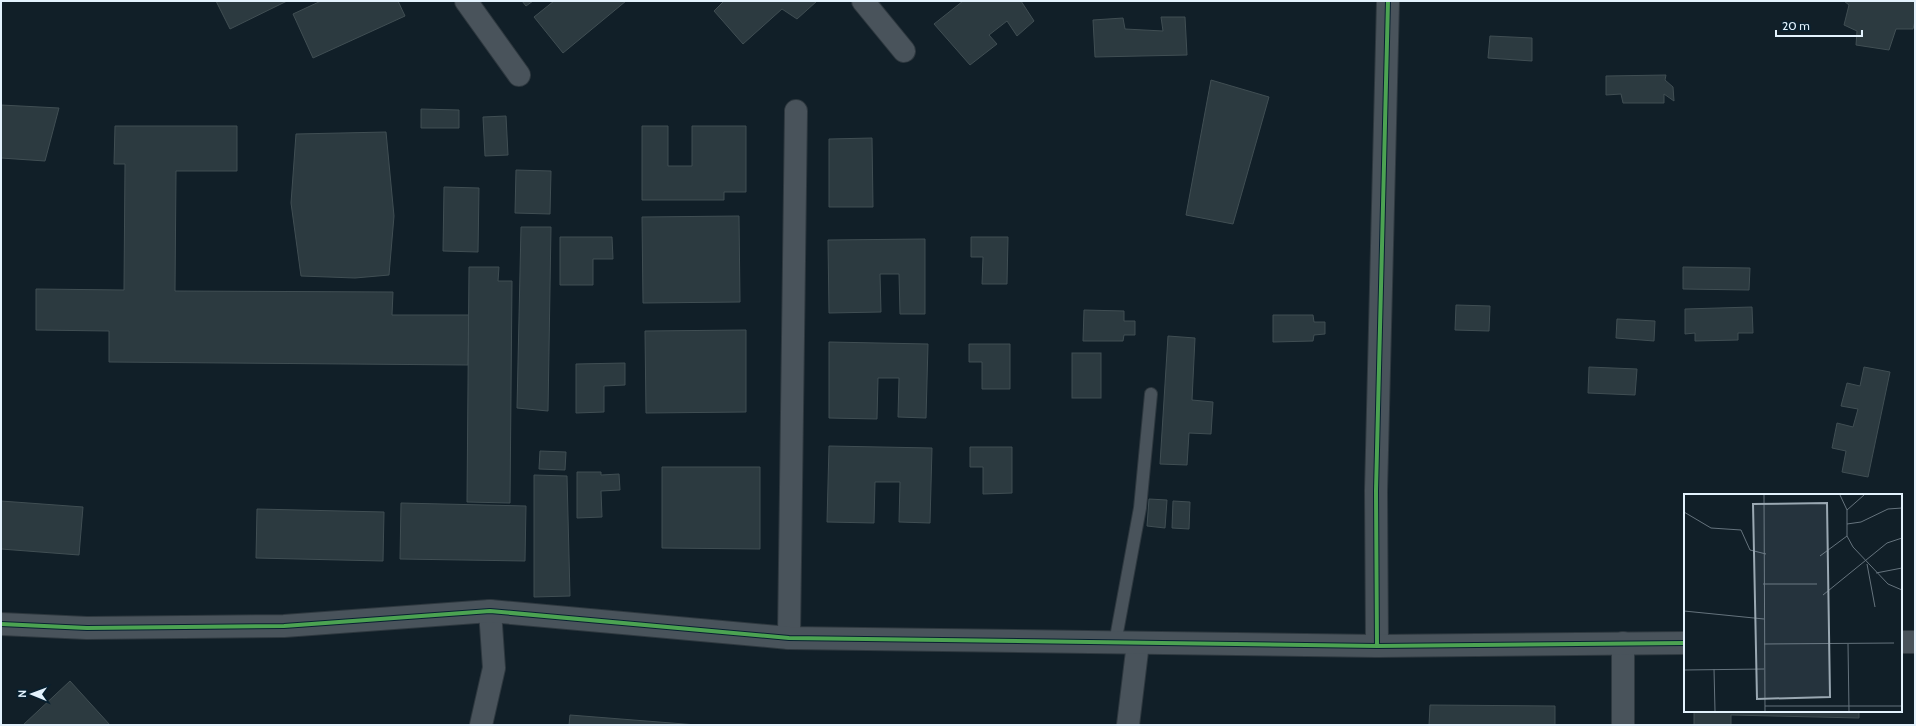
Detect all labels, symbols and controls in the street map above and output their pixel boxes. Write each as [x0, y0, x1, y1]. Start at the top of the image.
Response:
scale bar [1776, 12, 1862, 38]
text: 20 m [1782, 18, 1810, 33]
inset map [1684, 494, 1902, 712]
north arrow [12, 674, 52, 714]
text: N [15, 690, 29, 698]

